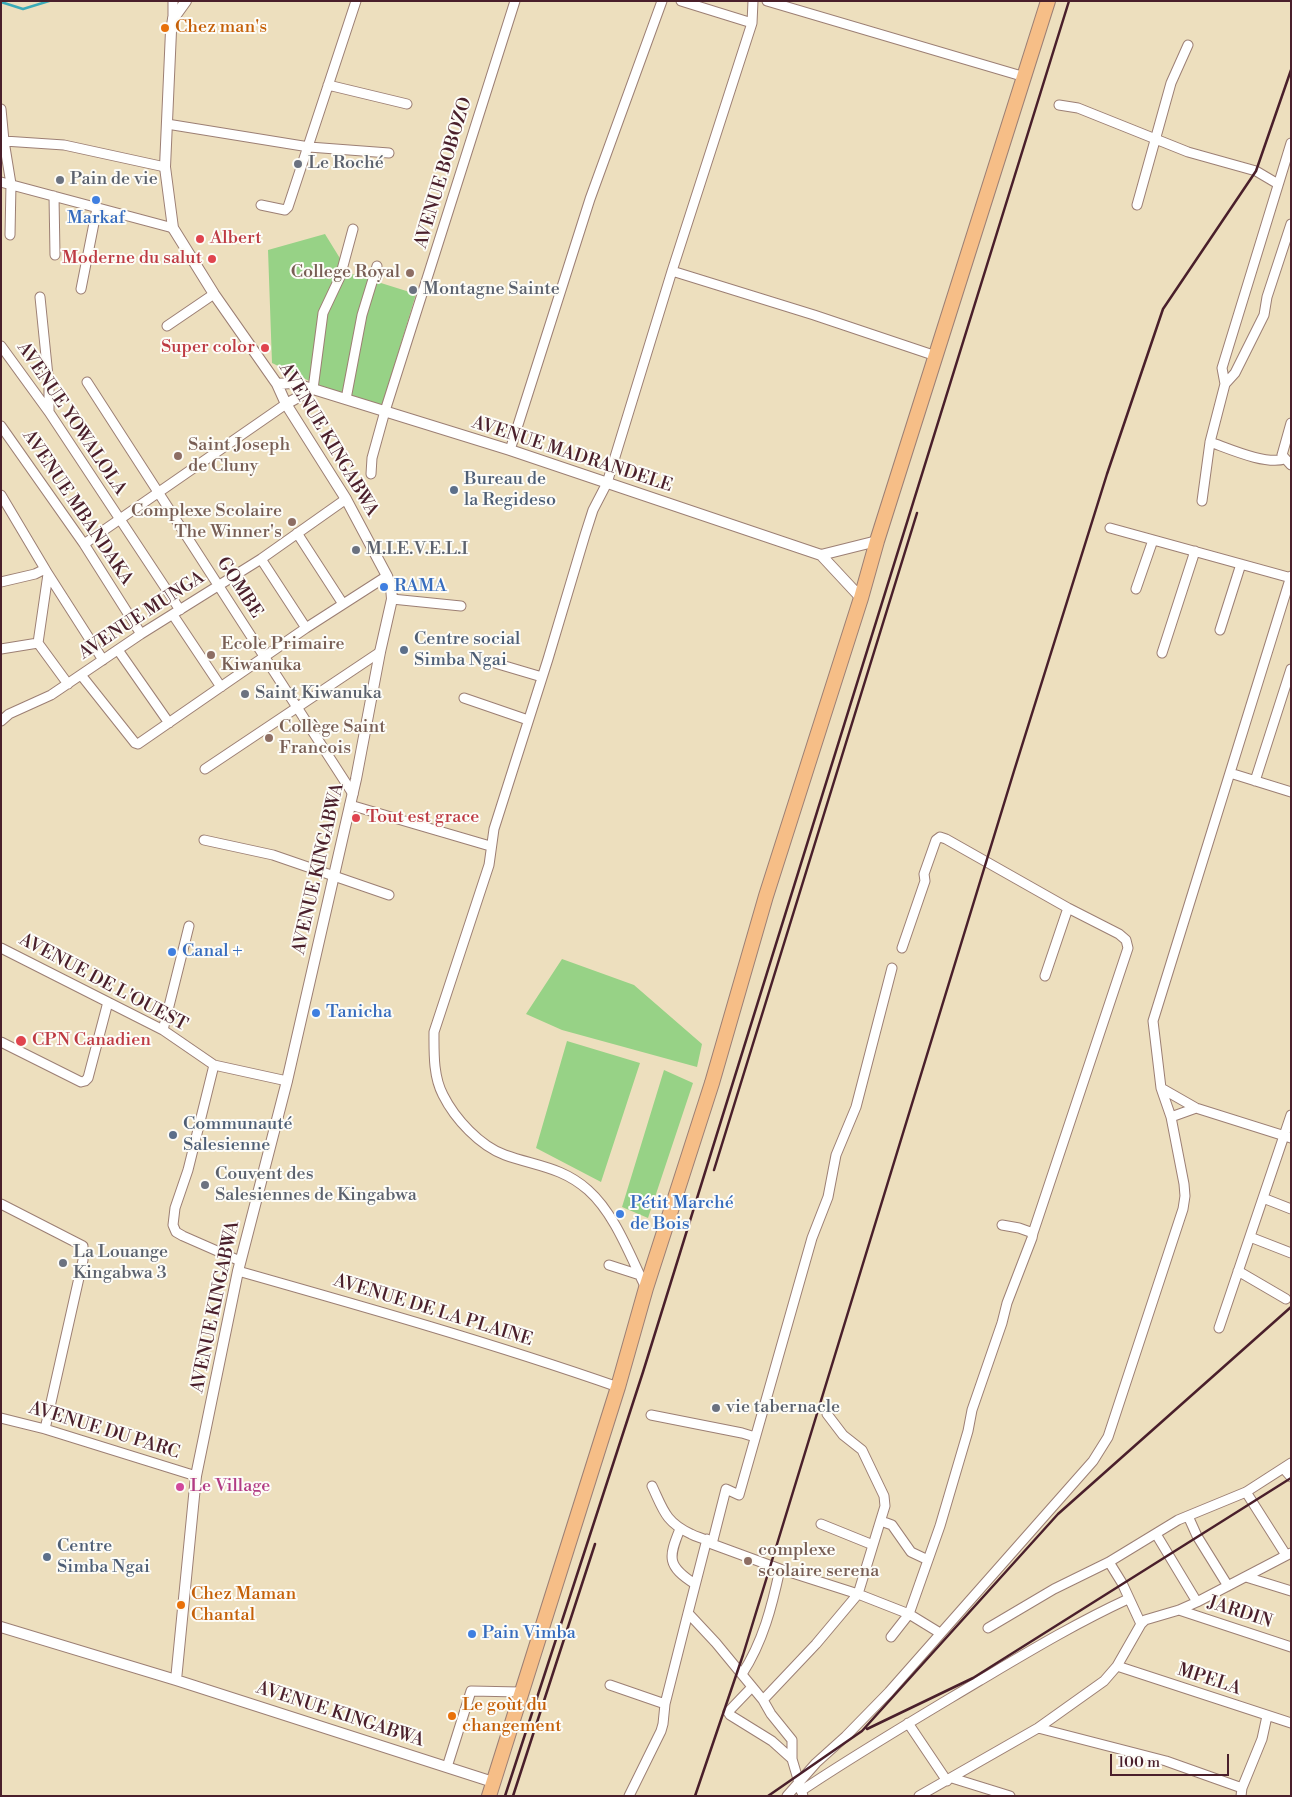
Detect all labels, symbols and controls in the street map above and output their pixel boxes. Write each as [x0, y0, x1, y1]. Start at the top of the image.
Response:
place label: Chez man's [175, 17, 267, 39]
marker: Chez man's [159, 22, 171, 34]
street label: AVENUE BOBOZO [411, 95, 477, 251]
place label: Le Roché [308, 153, 384, 175]
marker: Le Roché [292, 158, 304, 170]
place label: Pain de vie [70, 169, 158, 191]
marker: Pain de vie [54, 174, 66, 186]
marker: Markaf [90, 194, 102, 206]
place label: Markaf [67, 208, 125, 230]
place label: Albert [210, 228, 262, 250]
marker: Albert [194, 233, 206, 245]
place label: Moderne du salut [62, 248, 202, 270]
marker: Moderne du salut [206, 253, 218, 265]
place label: College Royal [291, 262, 400, 284]
marker: College Royal [404, 267, 416, 279]
place label: Montagne Sainte [423, 279, 560, 301]
marker: Montagne Sainte [407, 284, 419, 296]
place label: Super color [161, 337, 255, 359]
street label: AVENUE YOWALOLA [12, 338, 130, 500]
marker: Super color [259, 342, 271, 354]
street label: AVENUE KINGABWA [274, 359, 382, 521]
street label: AVENUE MADRANDELE [469, 412, 675, 498]
street label: AVENUE MBANDAKA [17, 426, 137, 590]
place label: Saint Joseph de Cluny [188, 435, 290, 478]
marker: Saint Joseph de Cluny [172, 450, 184, 462]
place label: Bureau de la Regideso [464, 469, 556, 512]
marker: Bureau de la Regideso [448, 484, 460, 496]
place label: Complexe Scolaire The Winner's [131, 501, 282, 544]
marker: Complexe Scolaire The Winner's [286, 516, 298, 528]
place label: M.I.E.V.E.L.I [366, 539, 468, 561]
marker: M.I.E.V.E.L.I [350, 544, 362, 556]
street label: GOMBE [211, 553, 267, 623]
street label: AVENUE MUNGA [75, 567, 209, 665]
place label: RAMA [394, 576, 447, 598]
marker: RAMA [378, 581, 390, 593]
place label: Centre social Simba Ngai [414, 629, 520, 672]
place label: Ecole Primaire Kiwanuka [221, 634, 345, 676]
marker: Centre social Simba Ngai [398, 644, 410, 656]
marker: Ecole Primaire Kiwanuka [205, 649, 217, 661]
place label: Saint Kiwanuka [255, 683, 382, 705]
marker: Saint Kiwanuka [239, 688, 251, 700]
place label: Collège Saint Francois [279, 717, 386, 760]
marker: Collège Saint Francois [263, 732, 275, 744]
street label: AVENUE KINGABWA [289, 781, 349, 957]
place label: Tout est grace [366, 807, 479, 829]
marker: Tout est grace [350, 812, 362, 824]
street label: AVENUE DE L'OUEST [15, 930, 191, 1036]
place label: Canal + [182, 941, 243, 963]
marker: Canal + [166, 946, 178, 958]
place label: Tanicha [326, 1002, 392, 1024]
marker: Tanicha [310, 1007, 322, 1019]
place label: CPN Canadien [32, 1030, 151, 1052]
marker: CPN Canadien [14, 1034, 28, 1048]
place label: Communauté Salesienne [183, 1114, 293, 1156]
marker: Communauté Salesienne [167, 1129, 179, 1141]
place label: Couvent des Salesiennes de Kingabwa [215, 1164, 417, 1206]
marker: Couvent des Salesiennes de Kingabwa [199, 1179, 211, 1191]
place label: Pétit Marché de Bois [630, 1193, 734, 1236]
marker: Pétit Marché de Bois [614, 1208, 626, 1220]
street label: AVENUE KINGABWA [187, 1219, 245, 1395]
place label: La Louange Kingabwa 3 [73, 1242, 168, 1284]
marker: La Louange Kingabwa 3 [57, 1257, 69, 1269]
street label: AVENUE DE LA PLAINE [331, 1270, 535, 1352]
place label: vie tabernacle [726, 1397, 840, 1419]
street label: AVENUE DU PARC [26, 1398, 182, 1464]
marker: vie tabernacle [710, 1402, 722, 1414]
place label: Le Village [190, 1476, 270, 1498]
marker: Le Village [174, 1481, 186, 1493]
place label: Centre Simba Ngai [57, 1536, 150, 1578]
place label: complexe scolaire serena [758, 1540, 879, 1582]
marker: Centre Simba Ngai [41, 1551, 53, 1563]
marker: complexe scolaire serena [742, 1555, 754, 1567]
place label: Chez Maman Chantal [191, 1584, 296, 1626]
street label: JARDIN [1205, 1592, 1275, 1634]
marker: Chez Maman Chantal [175, 1599, 187, 1611]
place label: Pain Vimba [482, 1623, 576, 1645]
marker: Pain Vimba [466, 1628, 478, 1640]
street label: MPELA [1174, 1660, 1244, 1700]
street label: AVENUE KINGABWA [253, 1678, 427, 1752]
place label: Le goùt du changement [462, 1695, 562, 1738]
marker: Le goùt du changement [446, 1710, 458, 1722]
scale bar [1112, 1744, 1231, 1776]
text: 100 m [1118, 1753, 1160, 1772]

